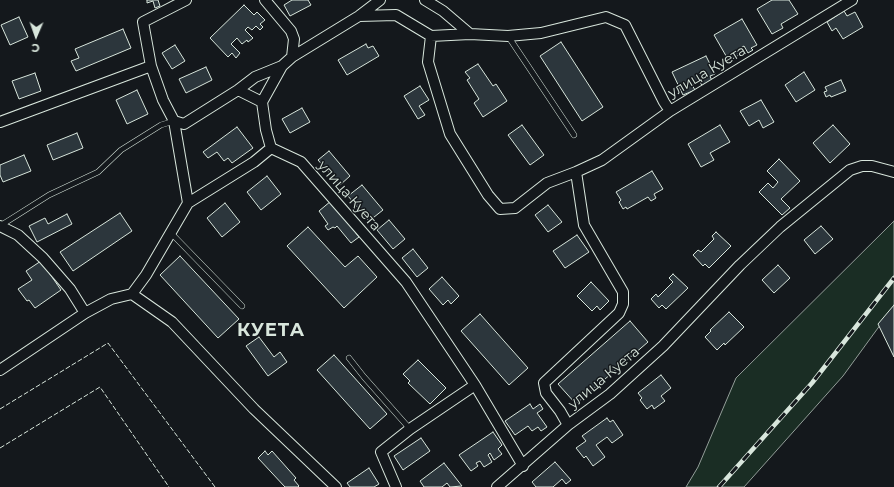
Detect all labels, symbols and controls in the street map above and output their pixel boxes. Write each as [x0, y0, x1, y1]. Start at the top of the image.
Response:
north arrow [16, 16, 56, 56]
text: С [31, 41, 40, 55]
street label: улица Куета [665, 42, 749, 102]
street label: улица Куета [314, 157, 384, 235]
district label: КУЕТА [237, 320, 305, 342]
street label: улица Куета [565, 343, 643, 413]

